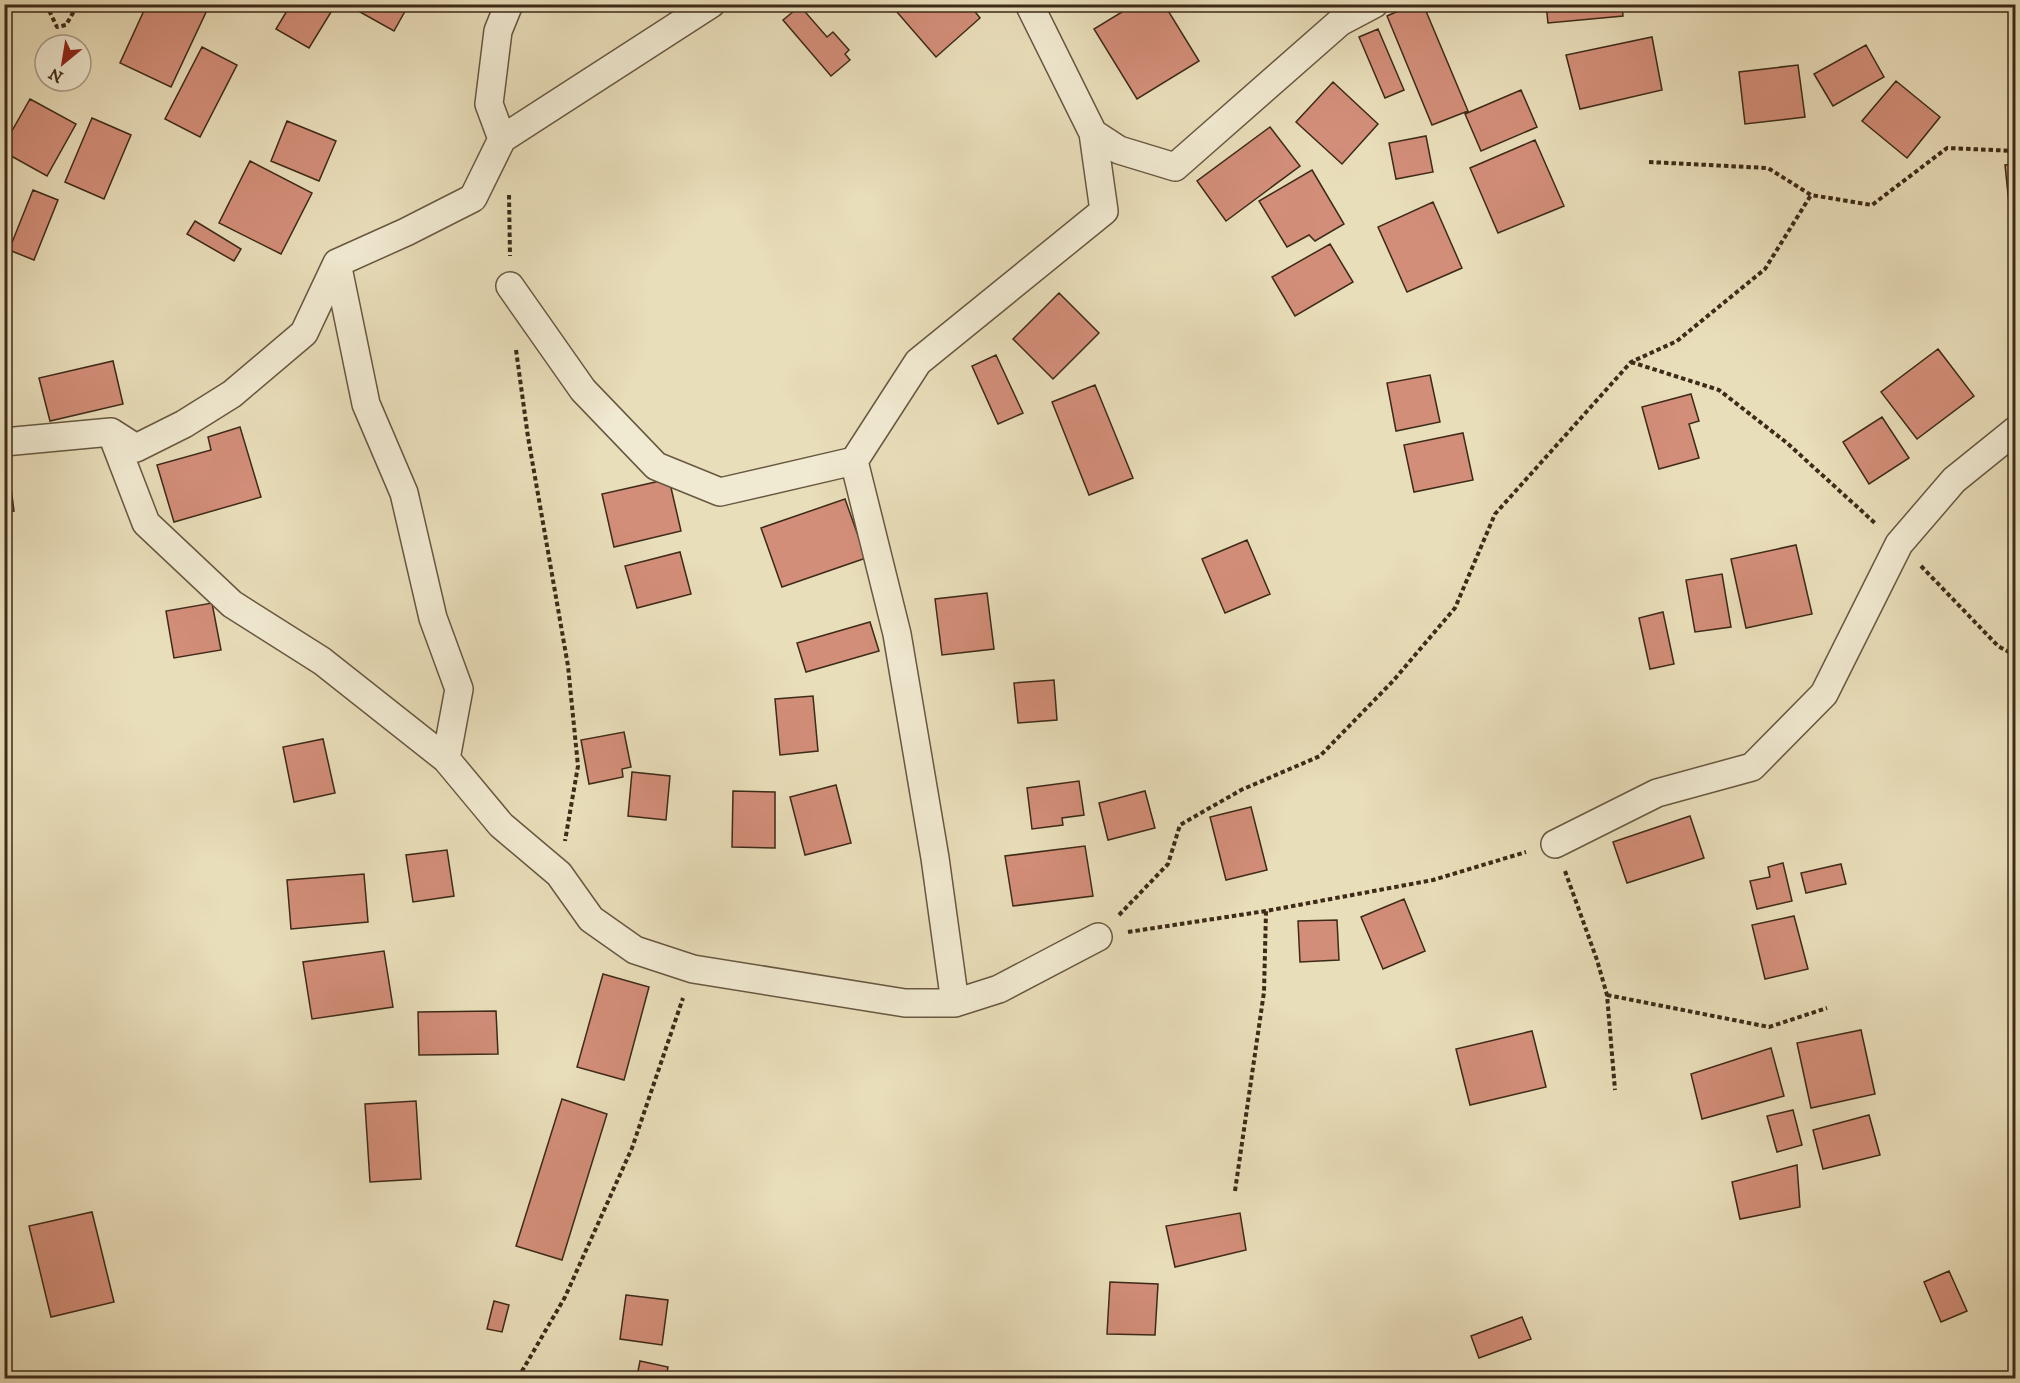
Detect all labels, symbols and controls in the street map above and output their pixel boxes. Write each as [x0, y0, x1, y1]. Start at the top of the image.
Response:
north arrow [33, 33, 93, 93]
text: N [45, 63, 67, 87]

